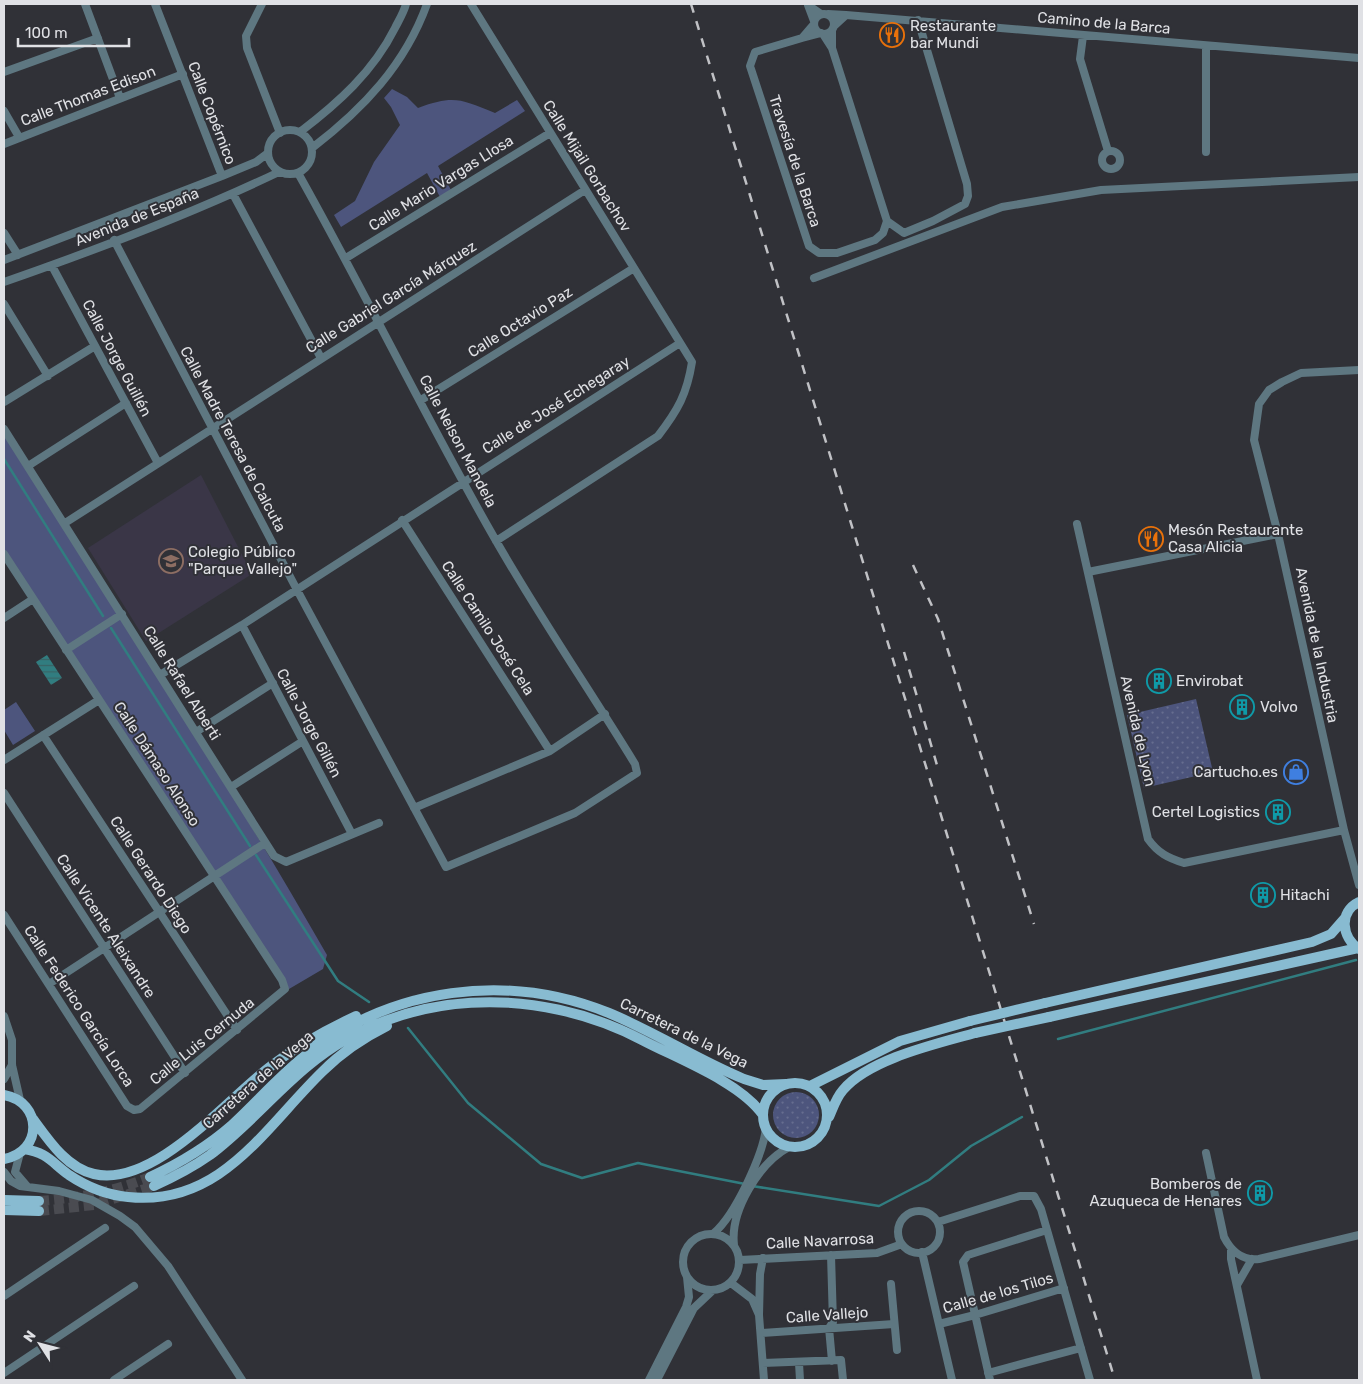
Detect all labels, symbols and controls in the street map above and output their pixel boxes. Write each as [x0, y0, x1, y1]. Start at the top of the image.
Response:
street label: Camino de la Barca [1037, 8, 1171, 38]
scale bar [18, 15, 129, 47]
place label: Restaurante bar Mundi [910, 17, 996, 52]
restaurant icon: Restaurante bar Mundi [879, 22, 905, 48]
text: 100 m [25, 24, 67, 42]
street label: Calle Copérnico [184, 59, 240, 167]
street label: Calle Thomas Edison [18, 62, 158, 130]
street label: Travesía de la Barca [765, 93, 825, 229]
street label: Calle Mijail Gorbachov [539, 97, 635, 235]
street label: Calle Mario Vargas Llosa [365, 131, 517, 235]
street label: Avenida de España [72, 184, 202, 250]
street label: Calle Gabriel García Márquez [302, 237, 480, 357]
street label: Calle Octavio Paz [464, 282, 576, 361]
street label: Calle Jorge Guillén [79, 296, 155, 420]
street label: Calle Madre Teresa de Calcuta [176, 343, 290, 535]
street label: Calle de José Echegaray [479, 352, 633, 458]
street label: Calle Nelson Mandela [415, 372, 501, 510]
place label: Mesón Restaurante Casa Alicia [1168, 521, 1303, 556]
restaurant icon: Mesón Restaurante Casa Alicia [1138, 526, 1164, 552]
place label: Colegio Público "Parque Vallejo" [188, 543, 297, 578]
school or university icon: Colegio Público "Parque Vallejo" [158, 548, 184, 574]
street label: Calle Camilo José Cela [438, 557, 538, 699]
street label: Avenida de la Industria [1292, 566, 1342, 724]
street label: Calle Rafael Alberti [140, 623, 224, 743]
street label: Calle Jorge Gillén [273, 665, 345, 781]
building icon: Envirobat [1146, 668, 1172, 694]
place label: Envirobat [1176, 672, 1243, 690]
street label: Avenida de Lyon [1116, 674, 1160, 788]
building icon: Volvo [1229, 694, 1255, 720]
street label: Calle Dámaso Alonso [110, 698, 204, 830]
place label: Volvo [1260, 698, 1298, 716]
shop icon: Cartucho.es [1283, 759, 1309, 785]
place label: Cartucho.es [1194, 763, 1278, 781]
building icon: Certel Logistics [1265, 799, 1291, 825]
place label: Certel Logistics [1152, 803, 1260, 821]
street label: Calle Gerardo Diego [106, 813, 196, 937]
street label: Calle Vicente Aleixandre [53, 851, 159, 1001]
building icon: Hitachi [1250, 882, 1276, 908]
place label: Hitachi [1280, 886, 1330, 904]
street label: Calle Federico García Lorca [20, 922, 138, 1090]
street label: Calle Luis Cernuda [146, 993, 258, 1089]
street label: Carretera de la Vega [617, 994, 751, 1072]
street label: Carretera de la Vega [199, 1027, 317, 1133]
place label: Bomberos de Azuqueca de Henares [1090, 1175, 1242, 1210]
building icon: Bomberos de Azuqueca de Henares [1247, 1180, 1273, 1206]
street label: Calle Navarrosa [765, 1229, 875, 1253]
street label: Calle de los Tilos [941, 1269, 1056, 1317]
street label: Calle Vallejo [785, 1303, 869, 1327]
north arrow [15, 1319, 65, 1369]
text: N [20, 1328, 40, 1346]

